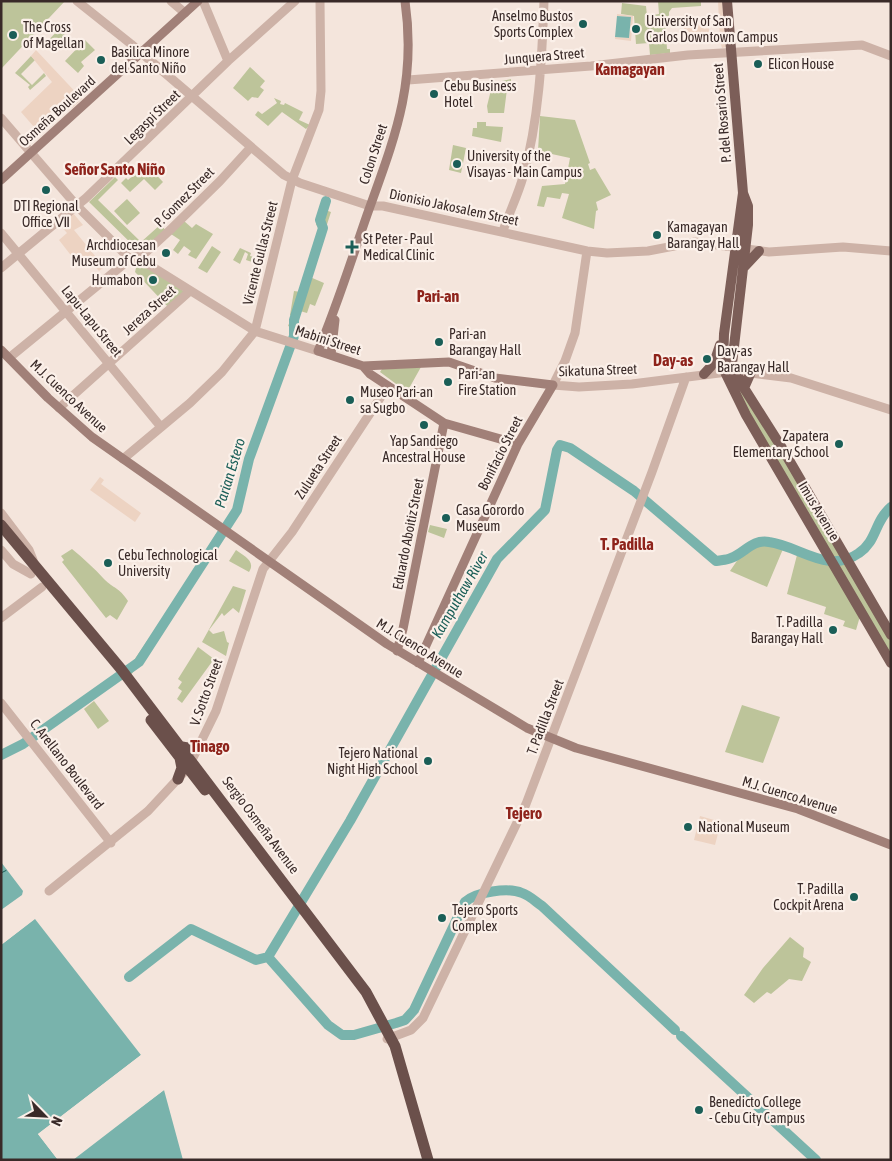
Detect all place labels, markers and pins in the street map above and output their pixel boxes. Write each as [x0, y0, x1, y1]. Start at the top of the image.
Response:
place label: Anselmo Bustos Sports Complex [492, 8, 573, 40]
place label: University of San Carlos Downtown Campus [646, 13, 778, 45]
marker: Anselmo Bustos Sports Complex [577, 18, 589, 30]
place label: The Cross of Magellan [23, 19, 84, 51]
marker: University of San Carlos Downtown Campus [630, 23, 642, 35]
marker: The Cross of Magellan [7, 29, 19, 41]
place label: Basilica Minore del Santo Niño [111, 44, 189, 76]
marker: Basilica Minore del Santo Niño [95, 54, 107, 66]
place label: Elicon House [768, 56, 834, 72]
marker: Elicon House [752, 58, 764, 70]
place label: Cebu Business Hotel [444, 78, 517, 110]
marker: Cebu Business Hotel [428, 88, 440, 100]
place label: University of the Visayas - Main Campus [467, 148, 582, 180]
marker: University of the Visayas - Main Campus [451, 158, 463, 170]
marker: DTI Regional Office Ⅶ [40, 184, 52, 196]
place label: DTI Regional Office Ⅶ [13, 198, 79, 230]
place label: Kamagayan Barangay Hall [667, 219, 740, 251]
marker: Kamagayan Barangay Hall [651, 229, 663, 241]
place label: St Peter - Paul Medical Clinic [363, 231, 435, 263]
place label: Archdiocesan Museum of Cebu [71, 237, 156, 269]
marker: St Peter - Paul Medical Clinic [345, 240, 359, 254]
marker: Archdiocesan Museum of Cebu [160, 247, 172, 259]
place label: Humabon [92, 272, 143, 288]
marker: Humabon [147, 274, 159, 286]
place label: Pari-an Barangay Hall [449, 326, 522, 358]
marker: Pari-an Barangay Hall [433, 336, 445, 348]
place label: Day-as Barangay Hall [717, 343, 790, 375]
marker: Day-as Barangay Hall [701, 353, 713, 365]
place label: Pari-an Fire Station [458, 366, 516, 398]
marker: Pari-an Fire Station [442, 376, 454, 388]
place label: Museo Pari-an sa Sugbo [360, 384, 433, 416]
marker: Museo Pari-an sa Sugbo [344, 394, 356, 406]
marker: Yap Sandiego Ancestral House [418, 419, 430, 431]
place label: Zapatera Elementary School [733, 428, 829, 460]
place label: Yap Sandiego Ancestral House [383, 433, 465, 465]
marker: Zapatera Elementary School [833, 438, 845, 450]
place label: Casa Gorordo Museum [456, 502, 524, 534]
marker: Casa Gorordo Museum [440, 512, 452, 524]
place label: Cebu Technological University [118, 547, 218, 579]
marker: Cebu Technological University [102, 557, 114, 569]
place label: T. Padilla Barangay Hall [751, 614, 823, 646]
marker: T. Padilla Barangay Hall [827, 624, 839, 636]
place label: Tejero National Night High School [327, 745, 418, 777]
marker: Tejero National Night High School [422, 755, 434, 767]
place label: National Museum [698, 819, 790, 835]
marker: National Museum [682, 821, 694, 833]
place label: T. Padilla Cockpit Arena [773, 881, 844, 913]
marker: T. Padilla Cockpit Arena [848, 891, 860, 903]
place label: Tejero Sports Complex [452, 902, 518, 934]
marker: Tejero Sports Complex [436, 912, 448, 924]
place label: Benedicto College - Cebu City Campus [709, 1094, 805, 1126]
marker: Benedicto College - Cebu City Campus [693, 1104, 705, 1116]

